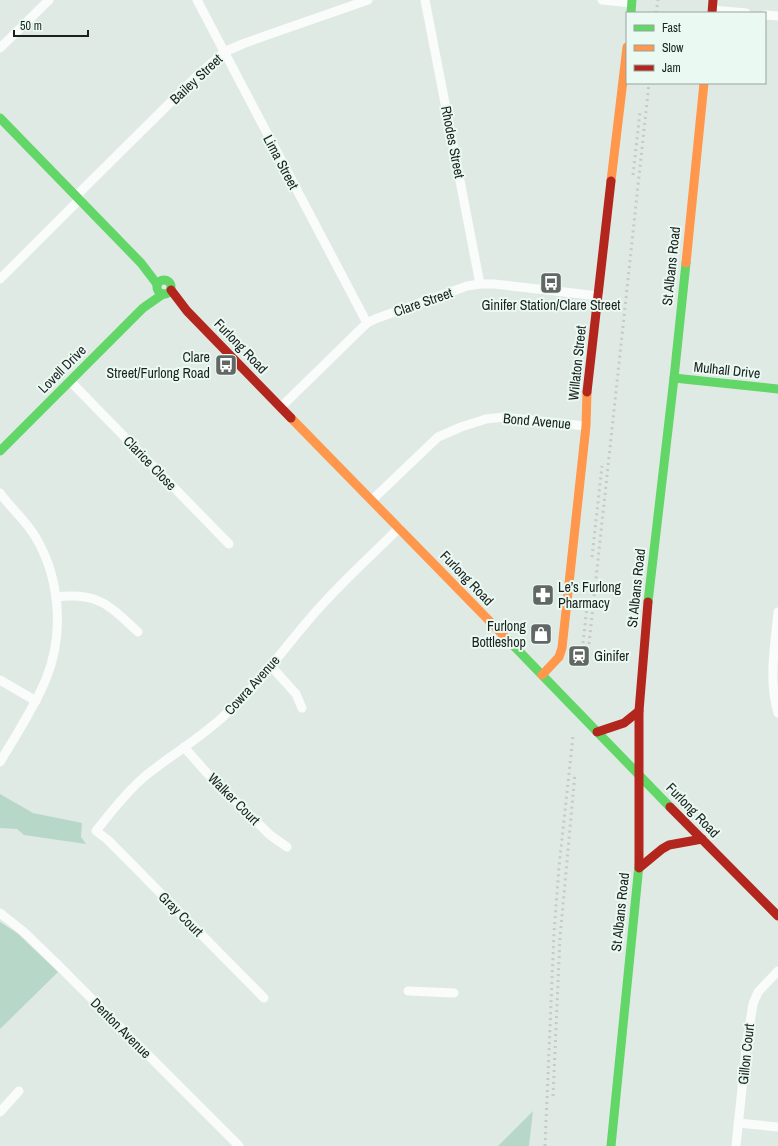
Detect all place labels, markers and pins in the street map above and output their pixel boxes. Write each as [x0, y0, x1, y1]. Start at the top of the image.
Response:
bus stop icon: Ginifer Station/Clare Street [538, 270, 564, 296]
place label: Ginifer Station/Clare Street [481, 296, 621, 314]
place label: Clare Street/Furlong Road [107, 348, 210, 382]
bus stop icon: Clare Street/Furlong Road [213, 352, 239, 378]
place label: Le’s Furlong Pharmacy [558, 578, 622, 612]
pharmacy icon: Le’s Furlong Pharmacy [530, 582, 556, 608]
place label: Furlong Bottleshop [472, 617, 527, 651]
shop icon: Furlong Bottleshop [528, 621, 554, 647]
station icon: Ginifer [566, 643, 592, 669]
place label: Ginifer [594, 647, 629, 665]

